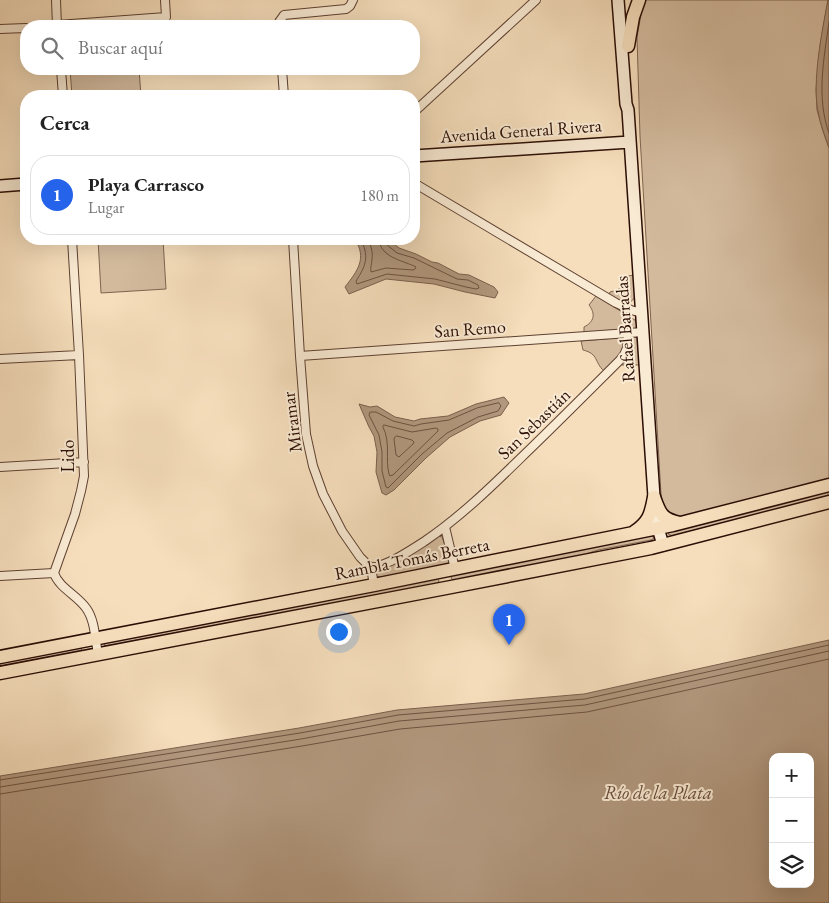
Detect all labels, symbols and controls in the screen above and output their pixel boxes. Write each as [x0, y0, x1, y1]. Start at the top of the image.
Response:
search box [20, 20, 420, 75]
icon: search [38, 34, 66, 62]
text: Buscar aquí [78, 35, 163, 60]
text: Cerca [40, 109, 90, 136]
street label: Avenida General Rivera [438, 113, 603, 148]
text: Playa Carrasco [88, 172, 204, 197]
text: 1 [53, 185, 61, 206]
text: 180 m [360, 185, 399, 206]
text: Lugar [88, 197, 124, 218]
street label: Rafael Barradas [609, 275, 640, 383]
street label: San Remo [434, 315, 506, 342]
street label: San Sebastián [492, 383, 575, 464]
street label: Miramar [276, 390, 307, 454]
street label: Lido [56, 439, 79, 472]
street label: Rambla Tomás Berreta [333, 532, 492, 585]
pin: 1 [493, 604, 525, 645]
your location [326, 619, 352, 645]
map controls [769, 753, 814, 888]
button: + [769, 753, 814, 798]
water label: Río de la Plata [604, 780, 712, 805]
button: − [769, 798, 814, 843]
button: layers [769, 843, 814, 888]

